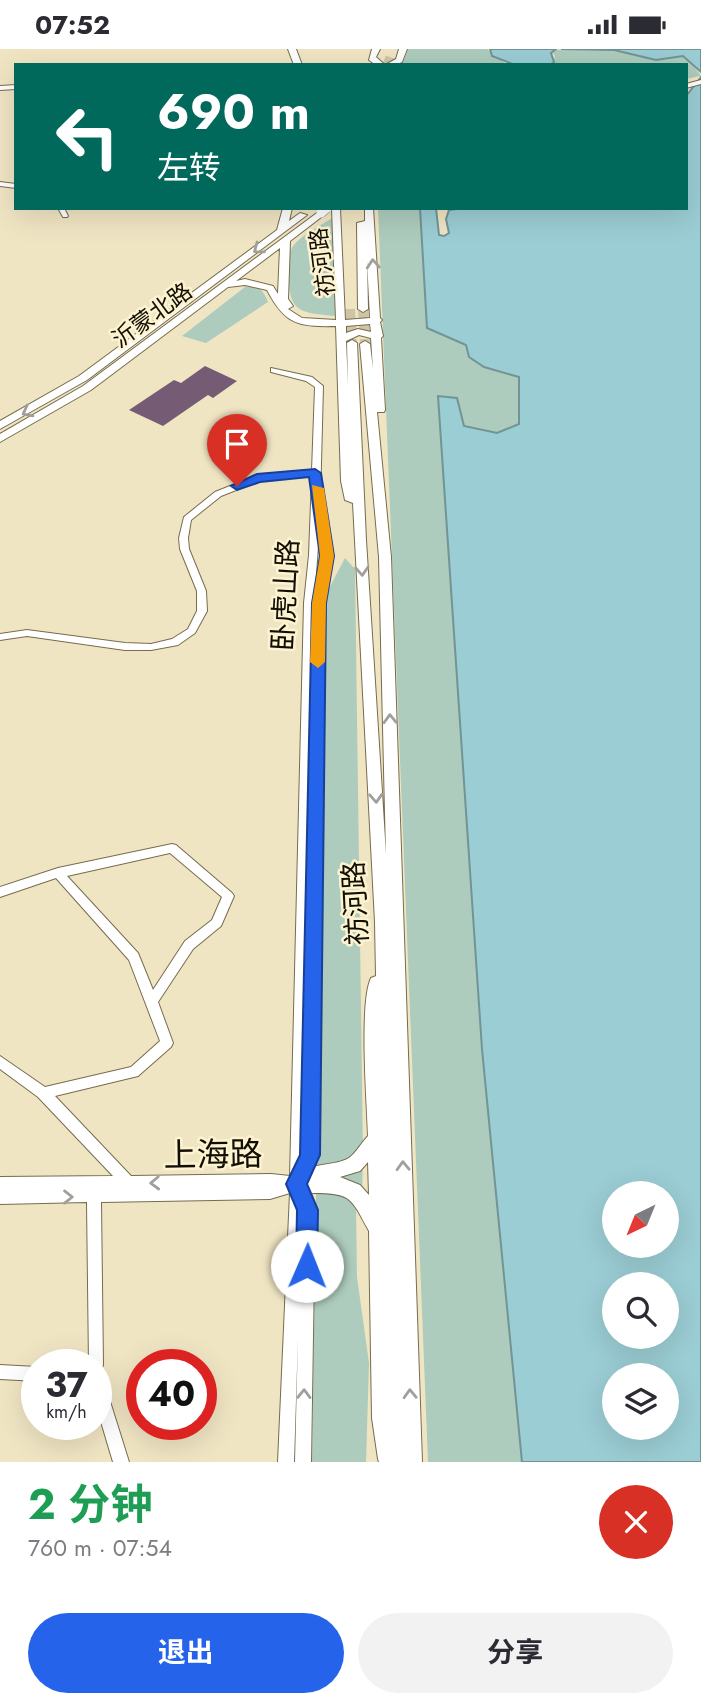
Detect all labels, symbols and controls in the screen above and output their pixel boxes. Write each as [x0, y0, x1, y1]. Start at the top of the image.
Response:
text: 07:52 [35, 6, 110, 44]
text: 690 m [157, 77, 310, 147]
icon: left [42, 91, 133, 182]
text: 左转 [157, 145, 221, 191]
street label: 祊河路 [301, 226, 343, 298]
one-way arrow [253, 240, 266, 253]
one-way arrow [366, 258, 381, 269]
street label: 沂蒙北路 [105, 274, 199, 356]
one-way arrow [22, 403, 34, 417]
pin [207, 414, 267, 486]
icon: arrive [218, 425, 256, 463]
street label: 卧虎山路 [262, 538, 309, 652]
one-way arrow [354, 565, 369, 576]
one-way arrow [382, 713, 397, 724]
one-way arrow [368, 792, 383, 803]
street label: 祊河路 [333, 860, 378, 946]
street label: 上海路 [163, 1130, 263, 1179]
one-way arrow [396, 1161, 411, 1172]
one-way arrow [149, 1175, 160, 1191]
north arrow [602, 1181, 679, 1258]
map controls [602, 1181, 679, 1440]
one-way arrow [63, 1189, 74, 1205]
position arrow [270, 1229, 344, 1303]
button: search [602, 1272, 679, 1349]
speed limit sign: 40 [126, 1349, 217, 1440]
text: 37 [45, 1360, 88, 1410]
button: layers [602, 1363, 679, 1440]
one-way arrow [296, 1388, 312, 1399]
one-way arrow [403, 1388, 418, 1399]
text: km/h [46, 1399, 87, 1425]
text: 2 分钟 [28, 1474, 152, 1535]
button: close [599, 1485, 673, 1559]
text: 760 m · 07:54 [28, 1531, 172, 1565]
button: 退出 [28, 1613, 344, 1693]
button: 分享 [358, 1613, 673, 1693]

